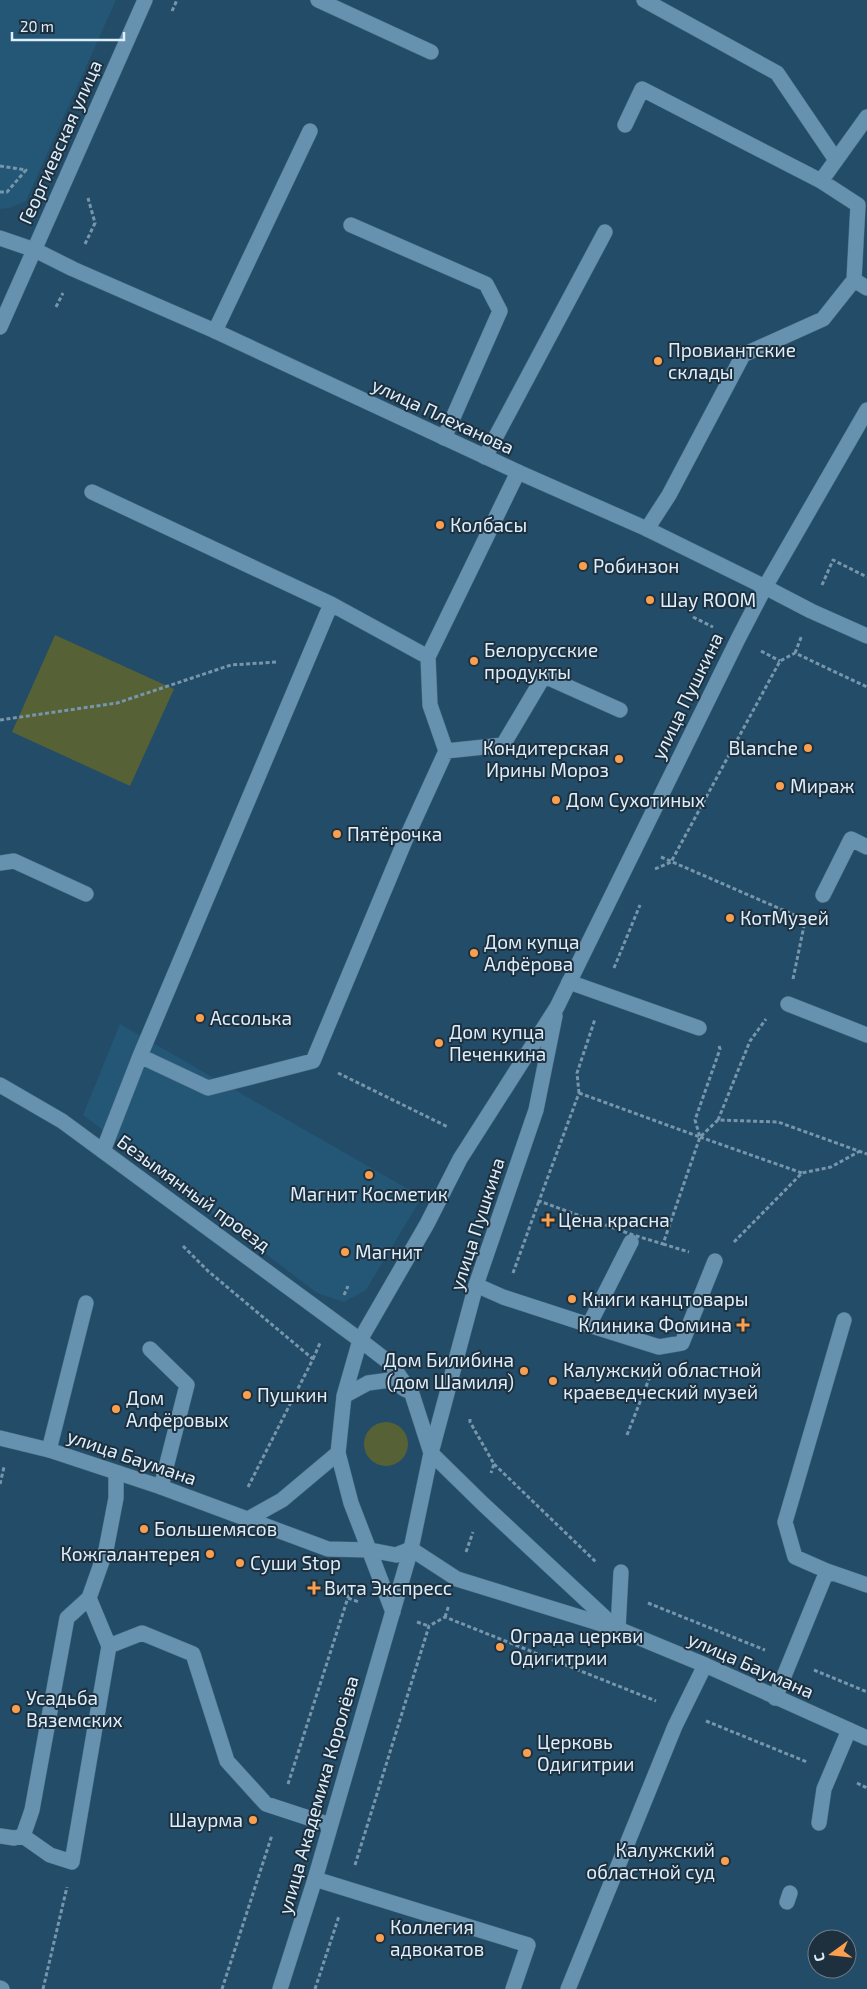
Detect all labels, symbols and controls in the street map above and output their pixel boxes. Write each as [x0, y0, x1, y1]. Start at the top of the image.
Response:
scale bar [12, 10, 125, 42]
text: 20 m [20, 17, 54, 35]
street label: Георгиевская улица [13, 56, 107, 228]
place label: Провиантские склады [668, 338, 796, 383]
marker: Провиантские склады [652, 355, 664, 367]
street label: улица Плеханова [368, 373, 518, 459]
place label: Колбасы [450, 513, 527, 536]
marker: Колбасы [434, 519, 446, 531]
place label: Робинзон [593, 554, 679, 577]
marker: Робинзон [577, 560, 589, 572]
place label: Шау ROOM [660, 588, 756, 612]
marker: Шау ROOM [644, 594, 656, 606]
street label: улица Пушкина [646, 629, 728, 763]
place label: Белорусские продукты [484, 638, 598, 684]
marker: Белорусские продукты [468, 655, 480, 667]
place label: Кондитерская Ирины Мороз [483, 736, 609, 781]
place label: Blanche [729, 736, 798, 759]
marker: Blanche [802, 742, 814, 754]
marker: Кондитерская Ирины Мороз [613, 753, 625, 765]
place label: Мираж [790, 774, 854, 797]
marker: Мираж [774, 780, 786, 792]
place label: Дом Сухотиных [566, 788, 705, 812]
marker: Дом Сухотиных [550, 794, 562, 806]
place label: Пятёрочка [347, 822, 442, 845]
marker: Пятёрочка [331, 828, 343, 840]
place label: КотМузей [740, 906, 829, 930]
marker: КотМузей [724, 912, 736, 924]
place label: Дом купца Алфёрова [484, 930, 579, 975]
marker: Дом купца Алфёрова [468, 947, 480, 959]
place label: Ассолька [210, 1006, 292, 1029]
marker: Ассолька [194, 1012, 206, 1024]
place label: Дом купца Печенкина [449, 1020, 546, 1065]
marker: Дом купца Печенкина [433, 1037, 445, 1049]
street label: Безымянный проезд [113, 1129, 276, 1256]
street label: улица Пушкина [444, 1155, 510, 1293]
marker: Магнит Косметик [363, 1169, 375, 1181]
place label: Магнит Косметик [290, 1182, 448, 1205]
place label: Цена красна [558, 1208, 670, 1231]
marker: Цена красна [542, 1214, 554, 1226]
place label: Магнит [355, 1240, 422, 1263]
marker: Магнит [339, 1246, 351, 1258]
place label: Книги канцтовары [582, 1287, 748, 1310]
marker: Книги канцтовары [566, 1293, 578, 1305]
place label: Клиника Фомина [578, 1313, 732, 1336]
marker: Клиника Фомина [736, 1318, 750, 1332]
place label: Дом Билибина (дом Шамиля) [384, 1348, 514, 1393]
place label: Калужский областной краеведческий музей [563, 1358, 761, 1404]
marker: Дом Билибина (дом Шамиля) [518, 1365, 530, 1377]
marker: Калужский областной краеведческий музей [547, 1375, 559, 1387]
place label: Пушкин [257, 1383, 328, 1407]
place label: Дом Алфёровых [126, 1386, 229, 1431]
marker: Пушкин [241, 1389, 253, 1401]
marker: Дом Алфёровых [110, 1403, 122, 1415]
street label: улица Баумана [64, 1424, 200, 1490]
place label: Большемясов [154, 1517, 277, 1540]
marker: Большемясов [138, 1523, 150, 1535]
place label: Кожгалантерея [60, 1542, 200, 1565]
marker: Кожгалантерея [204, 1548, 216, 1560]
place label: Суши Stop [250, 1551, 341, 1575]
marker: Суши Stop [234, 1557, 246, 1569]
place label: Вита Экспресс [324, 1576, 452, 1599]
marker: Вита Экспресс [308, 1582, 320, 1594]
place label: Ограда церкви Одигитрии [510, 1624, 643, 1669]
street label: улица Баумана [684, 1626, 818, 1704]
marker: Ограда церкви Одигитрии [494, 1641, 506, 1653]
street label: улица Академика Королёва [272, 1673, 364, 1917]
place label: Усадьба Вяземских [26, 1686, 123, 1731]
marker: Усадьба Вяземских [10, 1703, 22, 1715]
place label: Церковь Одигитрии [537, 1730, 634, 1775]
marker: Церковь Одигитрии [521, 1747, 533, 1759]
place label: Шаурма [169, 1808, 243, 1832]
marker: Шаурма [247, 1814, 259, 1826]
place label: Калужский областной суд [586, 1838, 715, 1884]
marker: Калужский областной суд [719, 1855, 731, 1867]
place label: Коллегия адвокатов [390, 1915, 484, 1960]
north arrow [807, 1929, 857, 1979]
marker: Коллегия адвокатов [374, 1932, 386, 1944]
text: С [810, 1951, 828, 1964]

